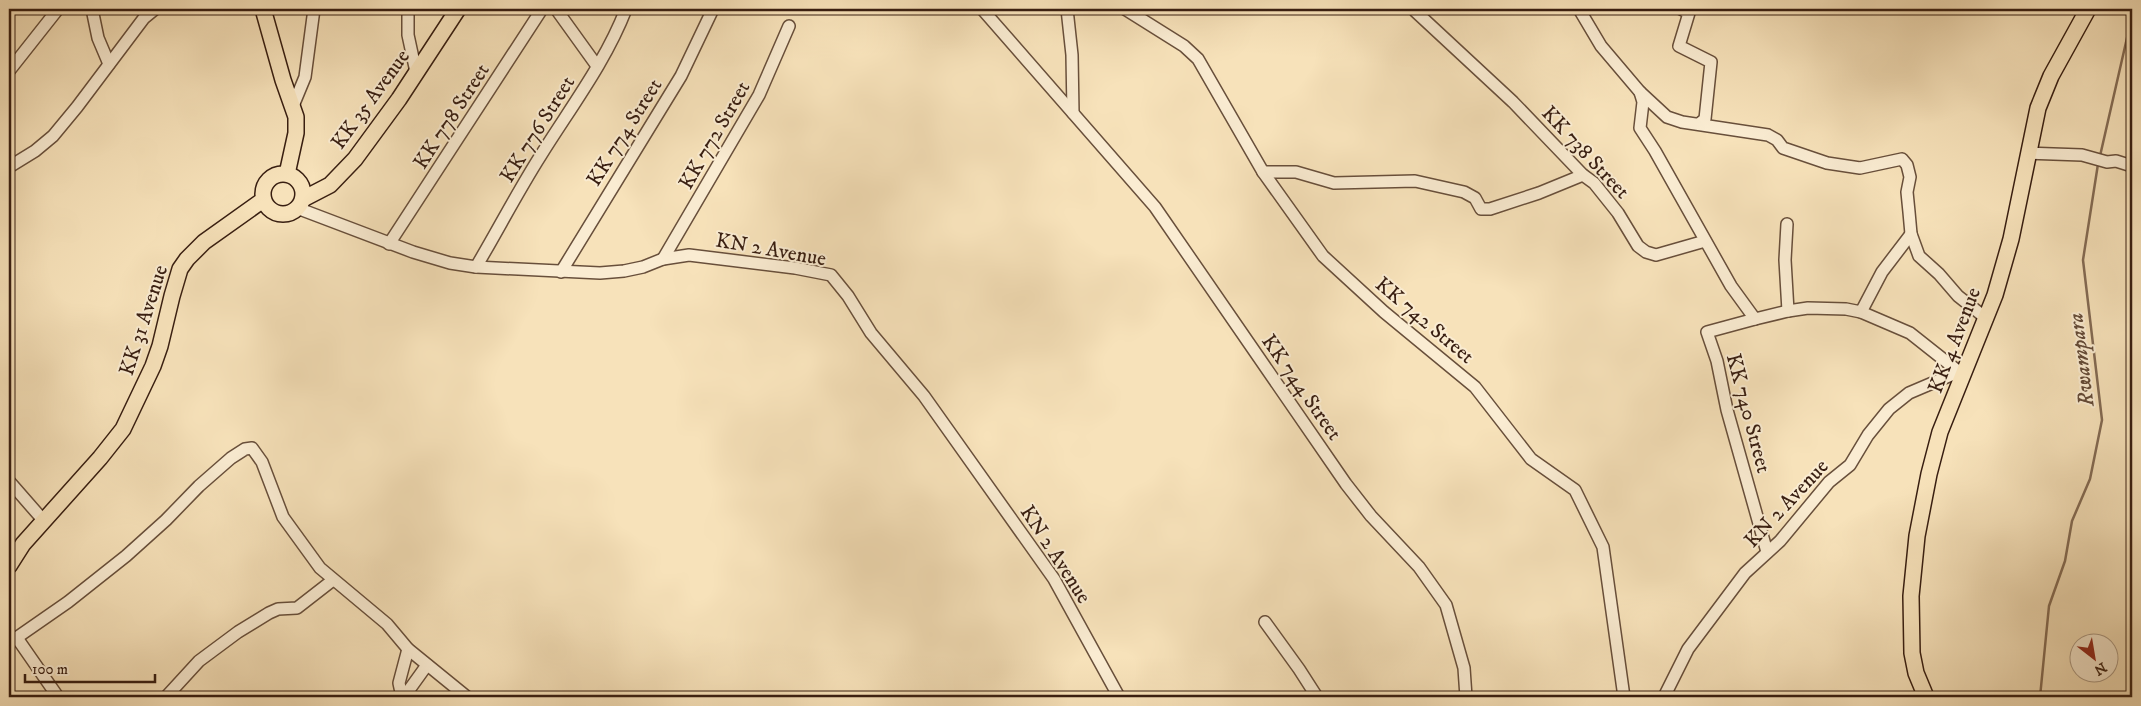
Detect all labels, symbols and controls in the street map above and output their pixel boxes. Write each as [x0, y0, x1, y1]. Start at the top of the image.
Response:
street label: KK 35 Avenue [326, 44, 416, 155]
street label: KK 778 Street [408, 59, 496, 174]
street label: KK 776 Street [495, 71, 581, 188]
street label: KK 774 Street [581, 74, 668, 191]
street label: KK 772 Street [673, 77, 756, 194]
street label: KK 738 Street [1536, 101, 1635, 205]
street label: KN 2 Avenue [713, 227, 828, 273]
street label: KK 31 Avenue [114, 262, 174, 379]
street label: KK 742 Street [1370, 272, 1479, 370]
street label: KK 4 Avenue [1923, 284, 1987, 397]
water label: Rwampara [2062, 311, 2101, 409]
street label: KK 744 Street [1255, 330, 1347, 446]
street label: KK 740 Street [1720, 351, 1776, 476]
street label: KN 2 Avenue [1739, 454, 1835, 553]
street label: KN 2 Avenue [1014, 501, 1097, 609]
north arrow [2068, 634, 2118, 684]
scale bar [25, 651, 155, 683]
text: N [2090, 658, 2110, 679]
text: 100 m [32, 660, 68, 679]

